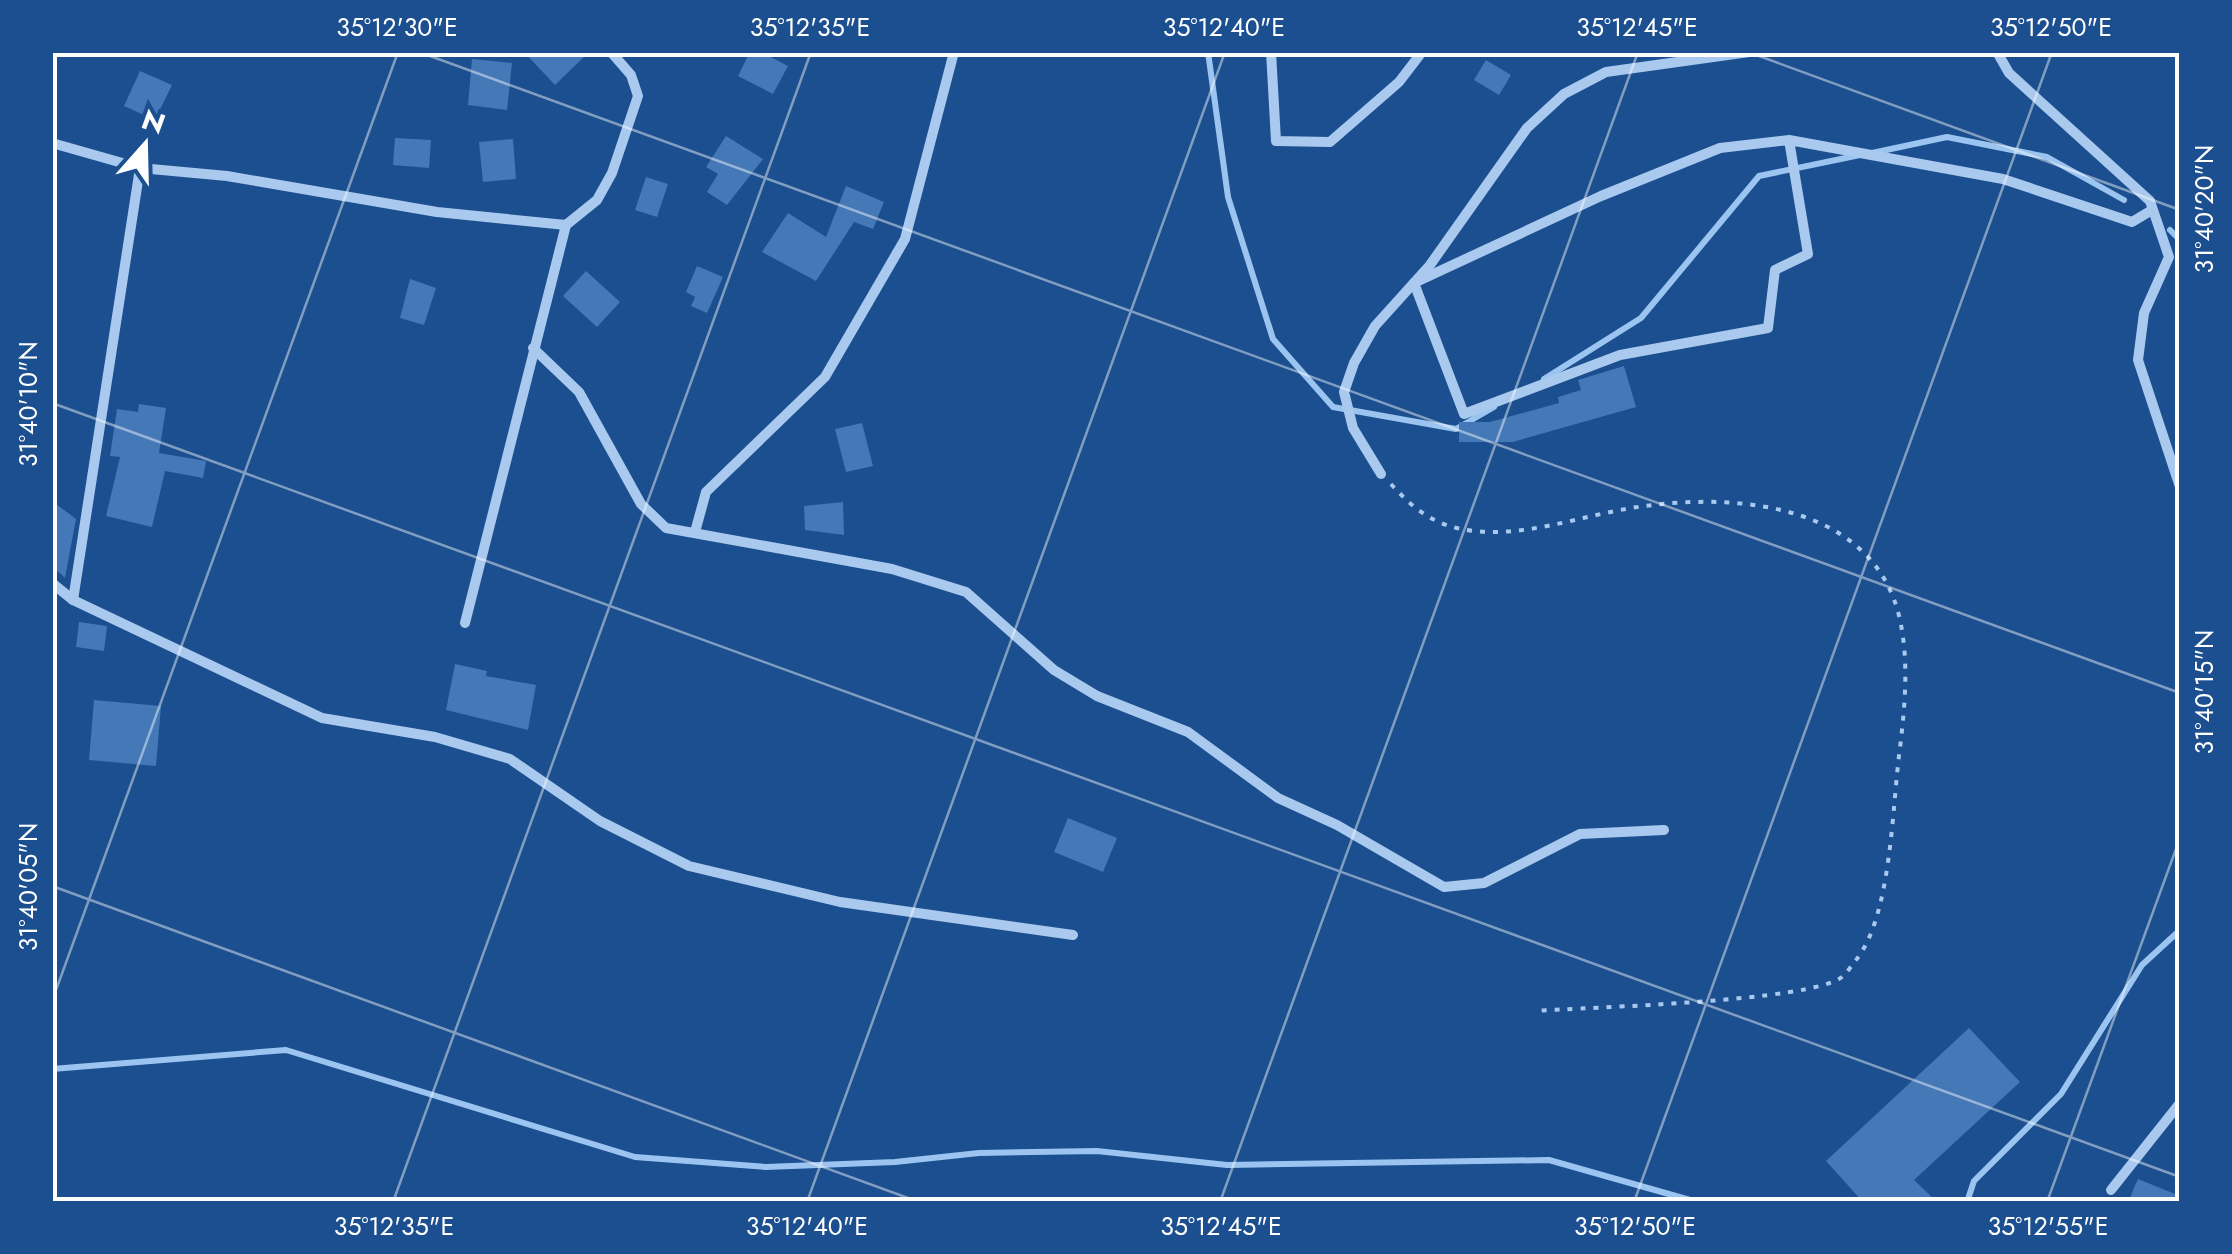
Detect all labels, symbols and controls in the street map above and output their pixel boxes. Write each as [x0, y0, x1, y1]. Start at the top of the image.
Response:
text: 35°12'30"E [336, 9, 458, 45]
text: 35°12'35"E [750, 9, 870, 45]
text: 35°12'40"E [1163, 9, 1285, 45]
text: 35°12'45"E [1576, 9, 1698, 45]
text: 35°12'50"E [1990, 9, 2112, 45]
north arrow [95, 95, 195, 195]
text: N [136, 99, 171, 145]
text: 31°40'20"N [2186, 145, 2222, 273]
text: 31°40'10"N [10, 341, 46, 467]
text: 31°40'15"N [2186, 630, 2222, 754]
text: 31°40'05"N [10, 823, 46, 951]
text: 35°12'35"E [334, 1208, 454, 1244]
text: 35°12'40"E [746, 1208, 868, 1244]
text: 35°12'45"E [1160, 1208, 1282, 1244]
text: 35°12'50"E [1574, 1208, 1696, 1244]
text: 35°12'55"E [1988, 1208, 2108, 1244]

